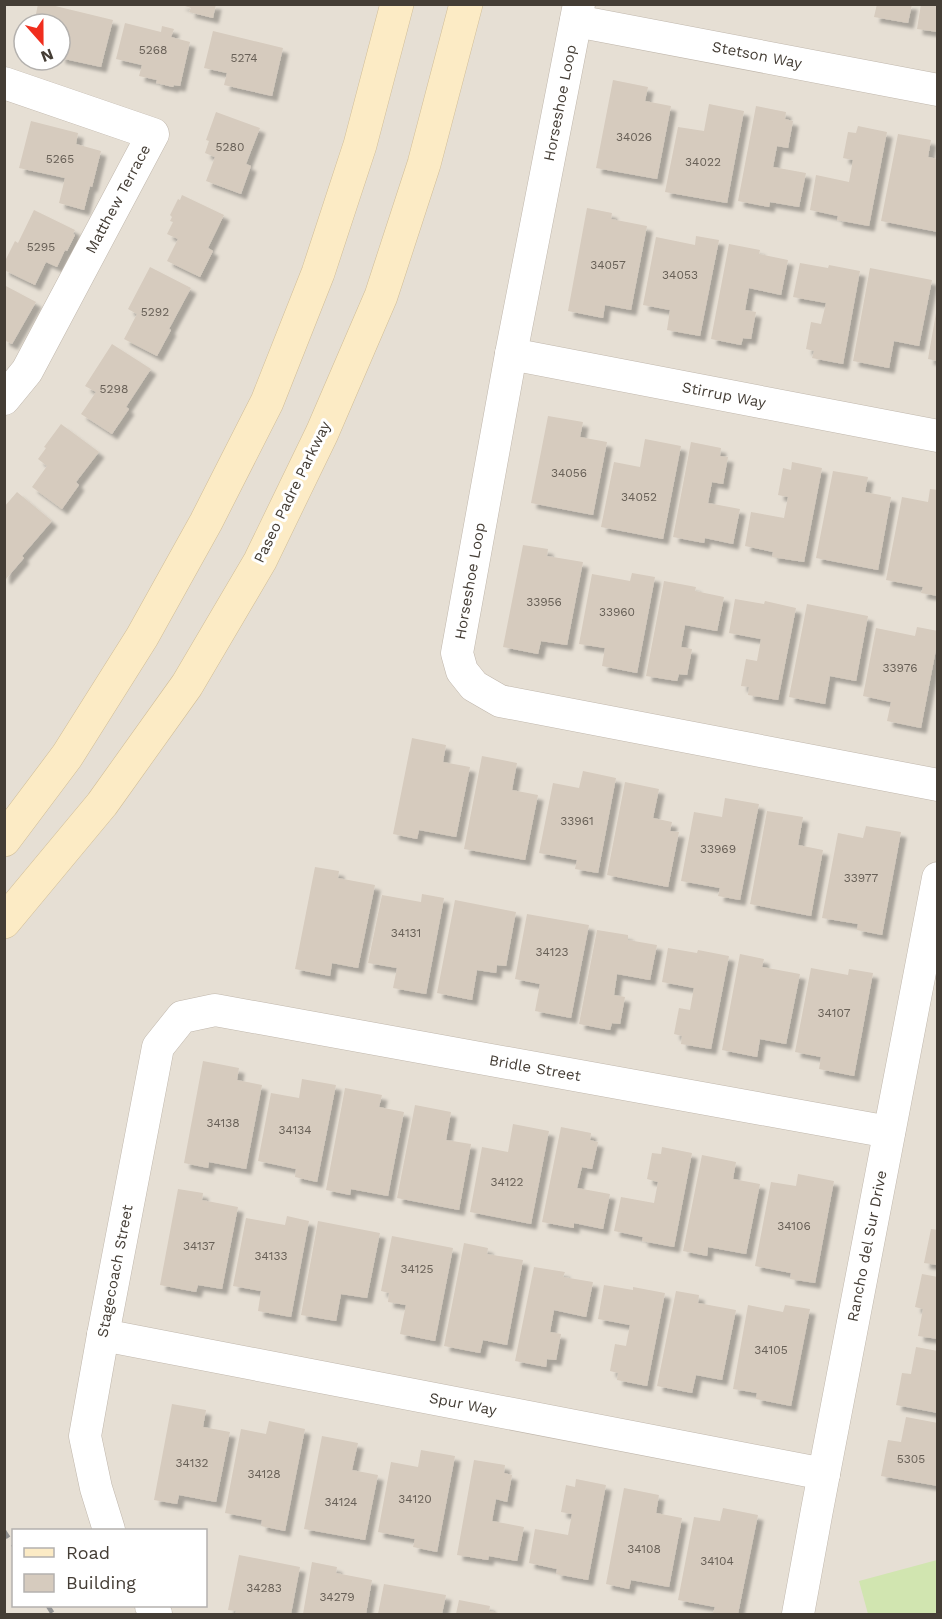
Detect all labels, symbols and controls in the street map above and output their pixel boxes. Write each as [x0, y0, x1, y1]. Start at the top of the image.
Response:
north arrow [12, 12, 72, 72]
street label: Stetson Way [711, 37, 804, 73]
house number: 5268 [139, 43, 167, 57]
street label: Horseshoe Loop [540, 43, 580, 163]
text: N [38, 45, 56, 67]
house number: 5274 [230, 51, 258, 65]
house number: 34026 [616, 130, 652, 144]
house number: 5280 [216, 140, 244, 154]
street label: Matthew Terrace [82, 141, 154, 257]
house number: 5265 [46, 152, 74, 166]
house number: 34022 [685, 155, 721, 169]
house number: 5295 [27, 240, 55, 254]
house number: 34057 [590, 258, 626, 272]
house number: 34053 [662, 268, 698, 282]
house number: 5292 [141, 305, 169, 319]
street label: Stirrup Way [680, 378, 768, 412]
house number: 5298 [100, 382, 128, 396]
street label: Paseo Padre Parkway [250, 418, 334, 566]
house number: 34056 [551, 466, 587, 480]
house number: 34052 [621, 490, 657, 504]
street label: Horseshoe Loop [451, 521, 489, 641]
house number: 33956 [526, 595, 562, 609]
house number: 33960 [599, 605, 635, 619]
house number: 33976 [883, 661, 917, 675]
house number: 33961 [560, 814, 594, 828]
house number: 33969 [700, 842, 736, 856]
house number: 33977 [844, 871, 879, 885]
house number: 34131 [391, 926, 421, 940]
house number: 34123 [536, 945, 568, 959]
house number: 34107 [818, 1006, 851, 1020]
street label: Bridle Street [488, 1051, 583, 1085]
house number: 34138 [206, 1116, 240, 1130]
house number: 34134 [278, 1123, 312, 1137]
street label: Rancho del Sur Drive [843, 1169, 891, 1323]
house number: 34122 [491, 1175, 523, 1189]
street label: Stagecoach Street [93, 1202, 137, 1339]
house number: 34106 [777, 1219, 811, 1233]
house number: 34137 [183, 1239, 215, 1253]
house number: 34133 [255, 1249, 287, 1263]
house number: 34125 [401, 1262, 433, 1276]
house number: 34105 [754, 1343, 788, 1357]
street label: Spur Way [428, 1389, 499, 1419]
house number: 5305 [897, 1452, 925, 1466]
house number: 34132 [176, 1456, 208, 1470]
house number: 34128 [247, 1467, 281, 1481]
house number: 34120 [398, 1492, 432, 1506]
house number: 34124 [325, 1495, 357, 1509]
legend [12, 1529, 207, 1607]
text: Road [66, 1542, 110, 1563]
house number: 34108 [627, 1542, 661, 1556]
house number: 34104 [700, 1554, 734, 1568]
text: Building [66, 1572, 136, 1593]
house number: 34283 [246, 1581, 282, 1595]
house number: 34279 [319, 1590, 355, 1604]

